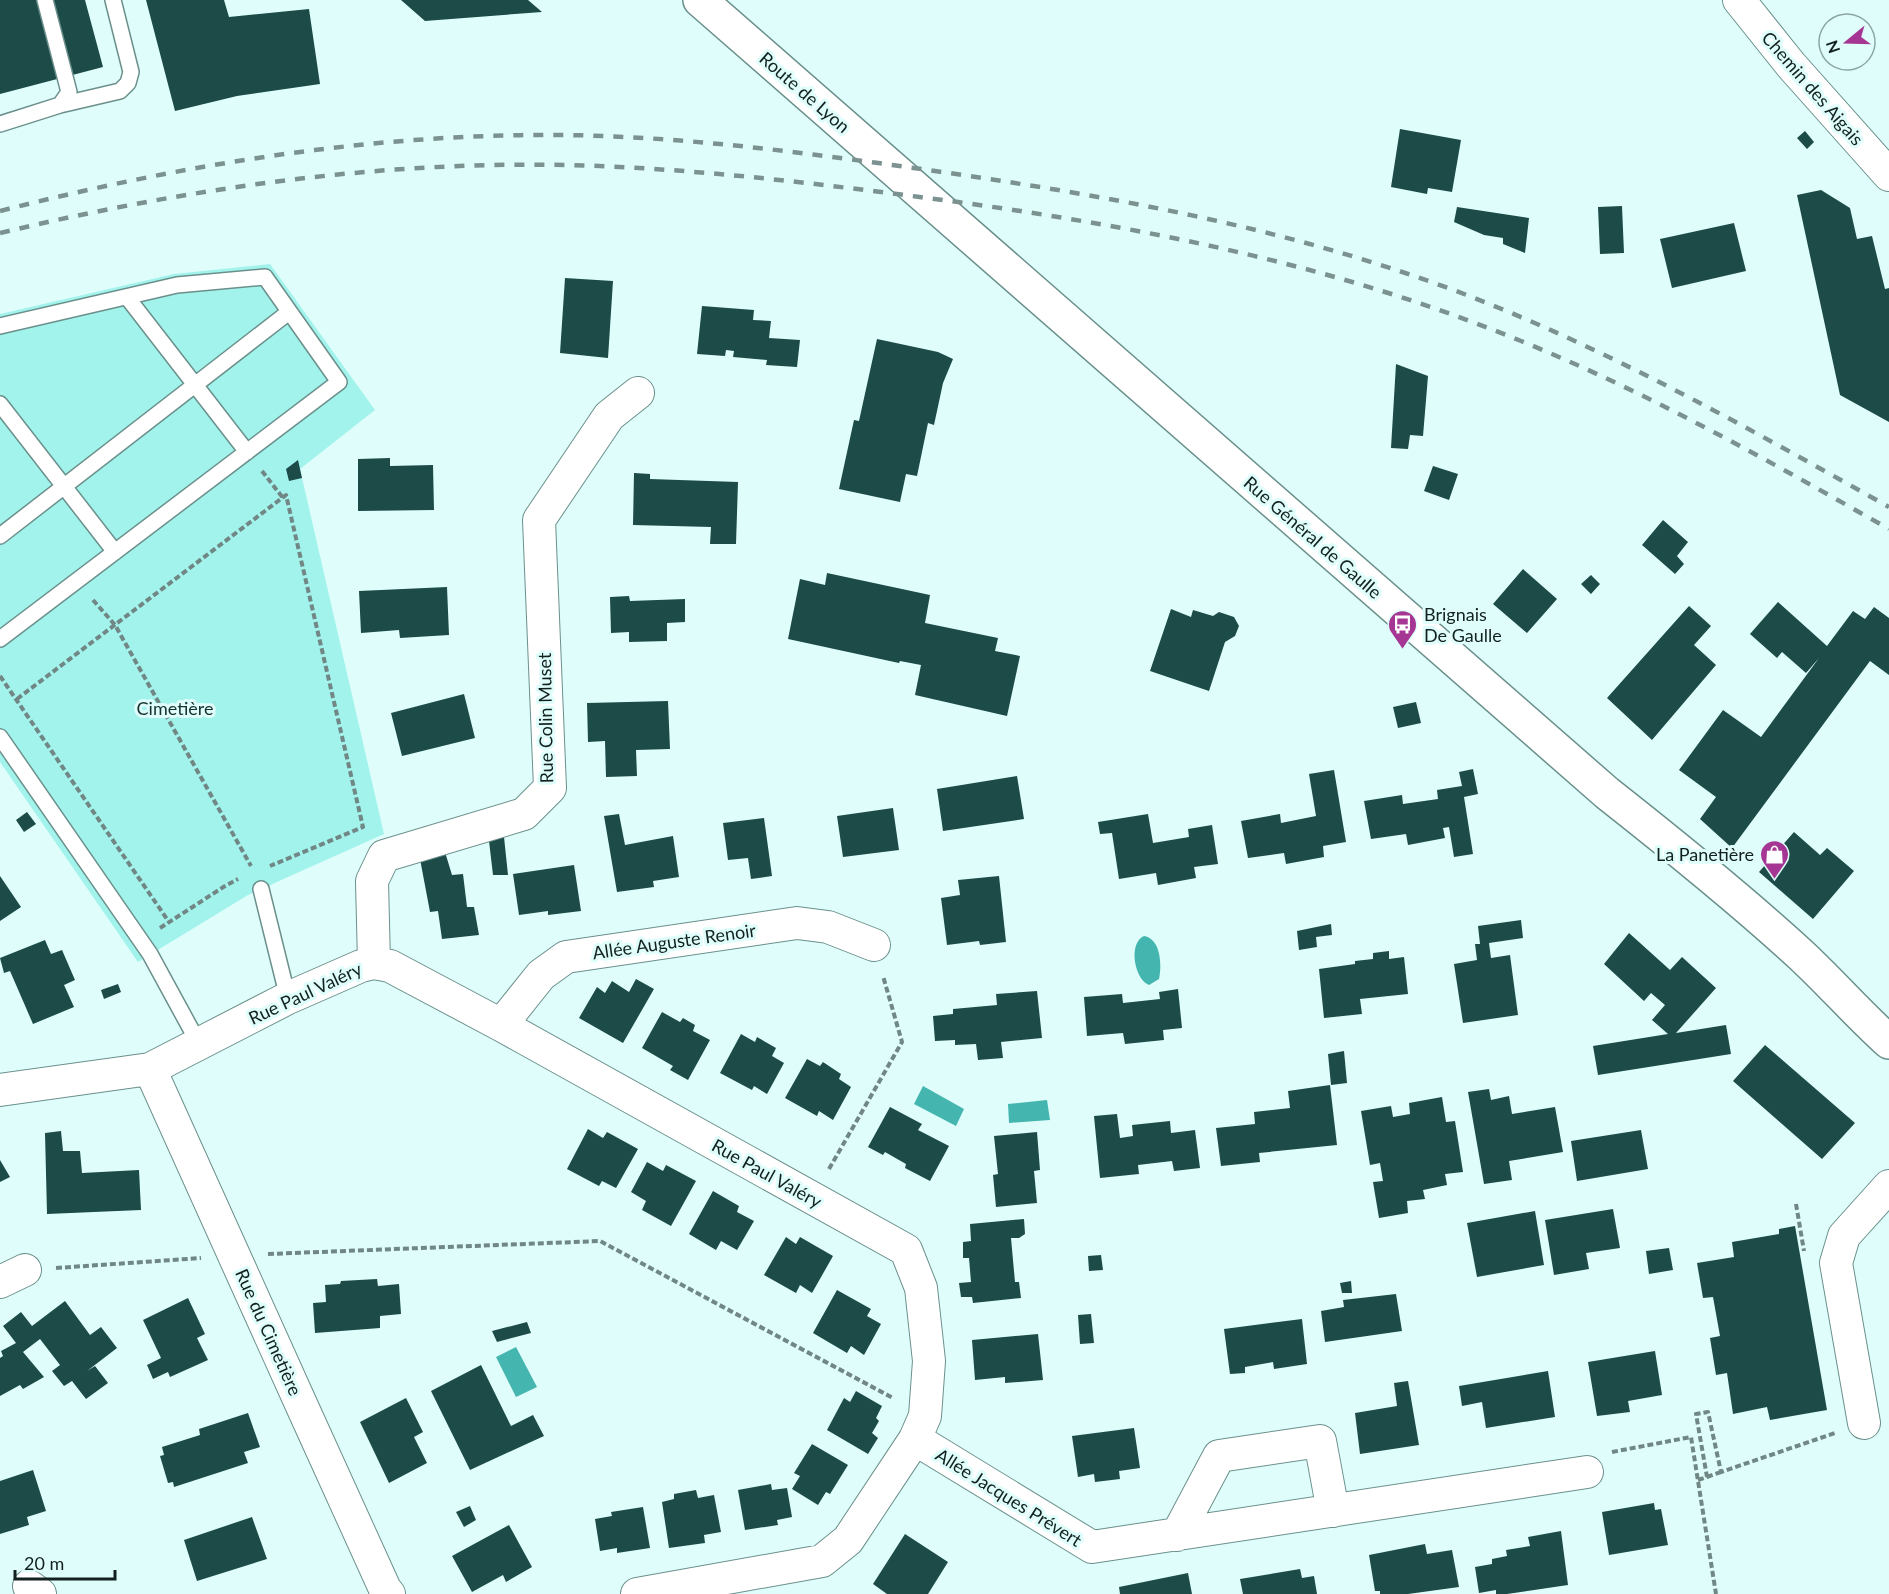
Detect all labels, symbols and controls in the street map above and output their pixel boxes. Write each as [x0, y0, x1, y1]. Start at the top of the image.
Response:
north arrow [1817, 12, 1877, 72]
street label: Chemin des Aigais [1758, 27, 1869, 150]
text: N [1821, 38, 1843, 56]
street label: Route de Lyon [755, 47, 855, 137]
street label: Rue Général de Gaulle [1240, 471, 1386, 603]
place label: Brignais De Gaulle [1424, 603, 1502, 646]
bus stop icon: Brignais De Gaulle [1387, 608, 1419, 650]
street label: Rue Colin Muset [533, 652, 557, 783]
park label: Cimetière [137, 697, 213, 719]
shop icon: La Panetière [1759, 838, 1791, 880]
place label: La Panetière [1656, 843, 1754, 865]
street label: Allée Auguste Renoir [591, 919, 758, 963]
street label: Rue Paul Valéry [245, 957, 366, 1029]
street label: Rue Paul Valéry [708, 1134, 826, 1213]
street label: Rue du Cimetière [231, 1265, 307, 1399]
street label: Allée Jacques Prévert [932, 1443, 1087, 1551]
scale bar [15, 1543, 116, 1581]
text: 20 m [24, 1552, 64, 1574]

